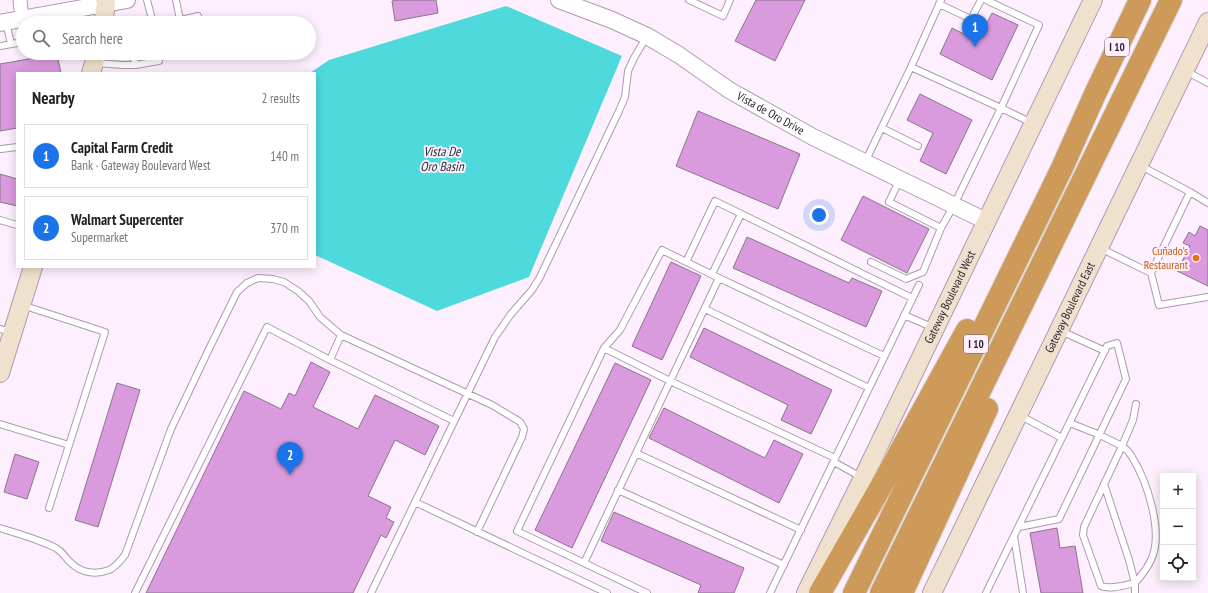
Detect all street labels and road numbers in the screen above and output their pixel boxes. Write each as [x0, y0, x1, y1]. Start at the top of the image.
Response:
road number: I 10 [1105, 38, 1129, 56]
street label: Vista de Oro Drive [733, 87, 807, 138]
street label: Gateway Boulevard West [921, 247, 979, 346]
street label: Gateway Boulevard East [1041, 259, 1098, 355]
road number: I 10 [964, 335, 988, 353]

